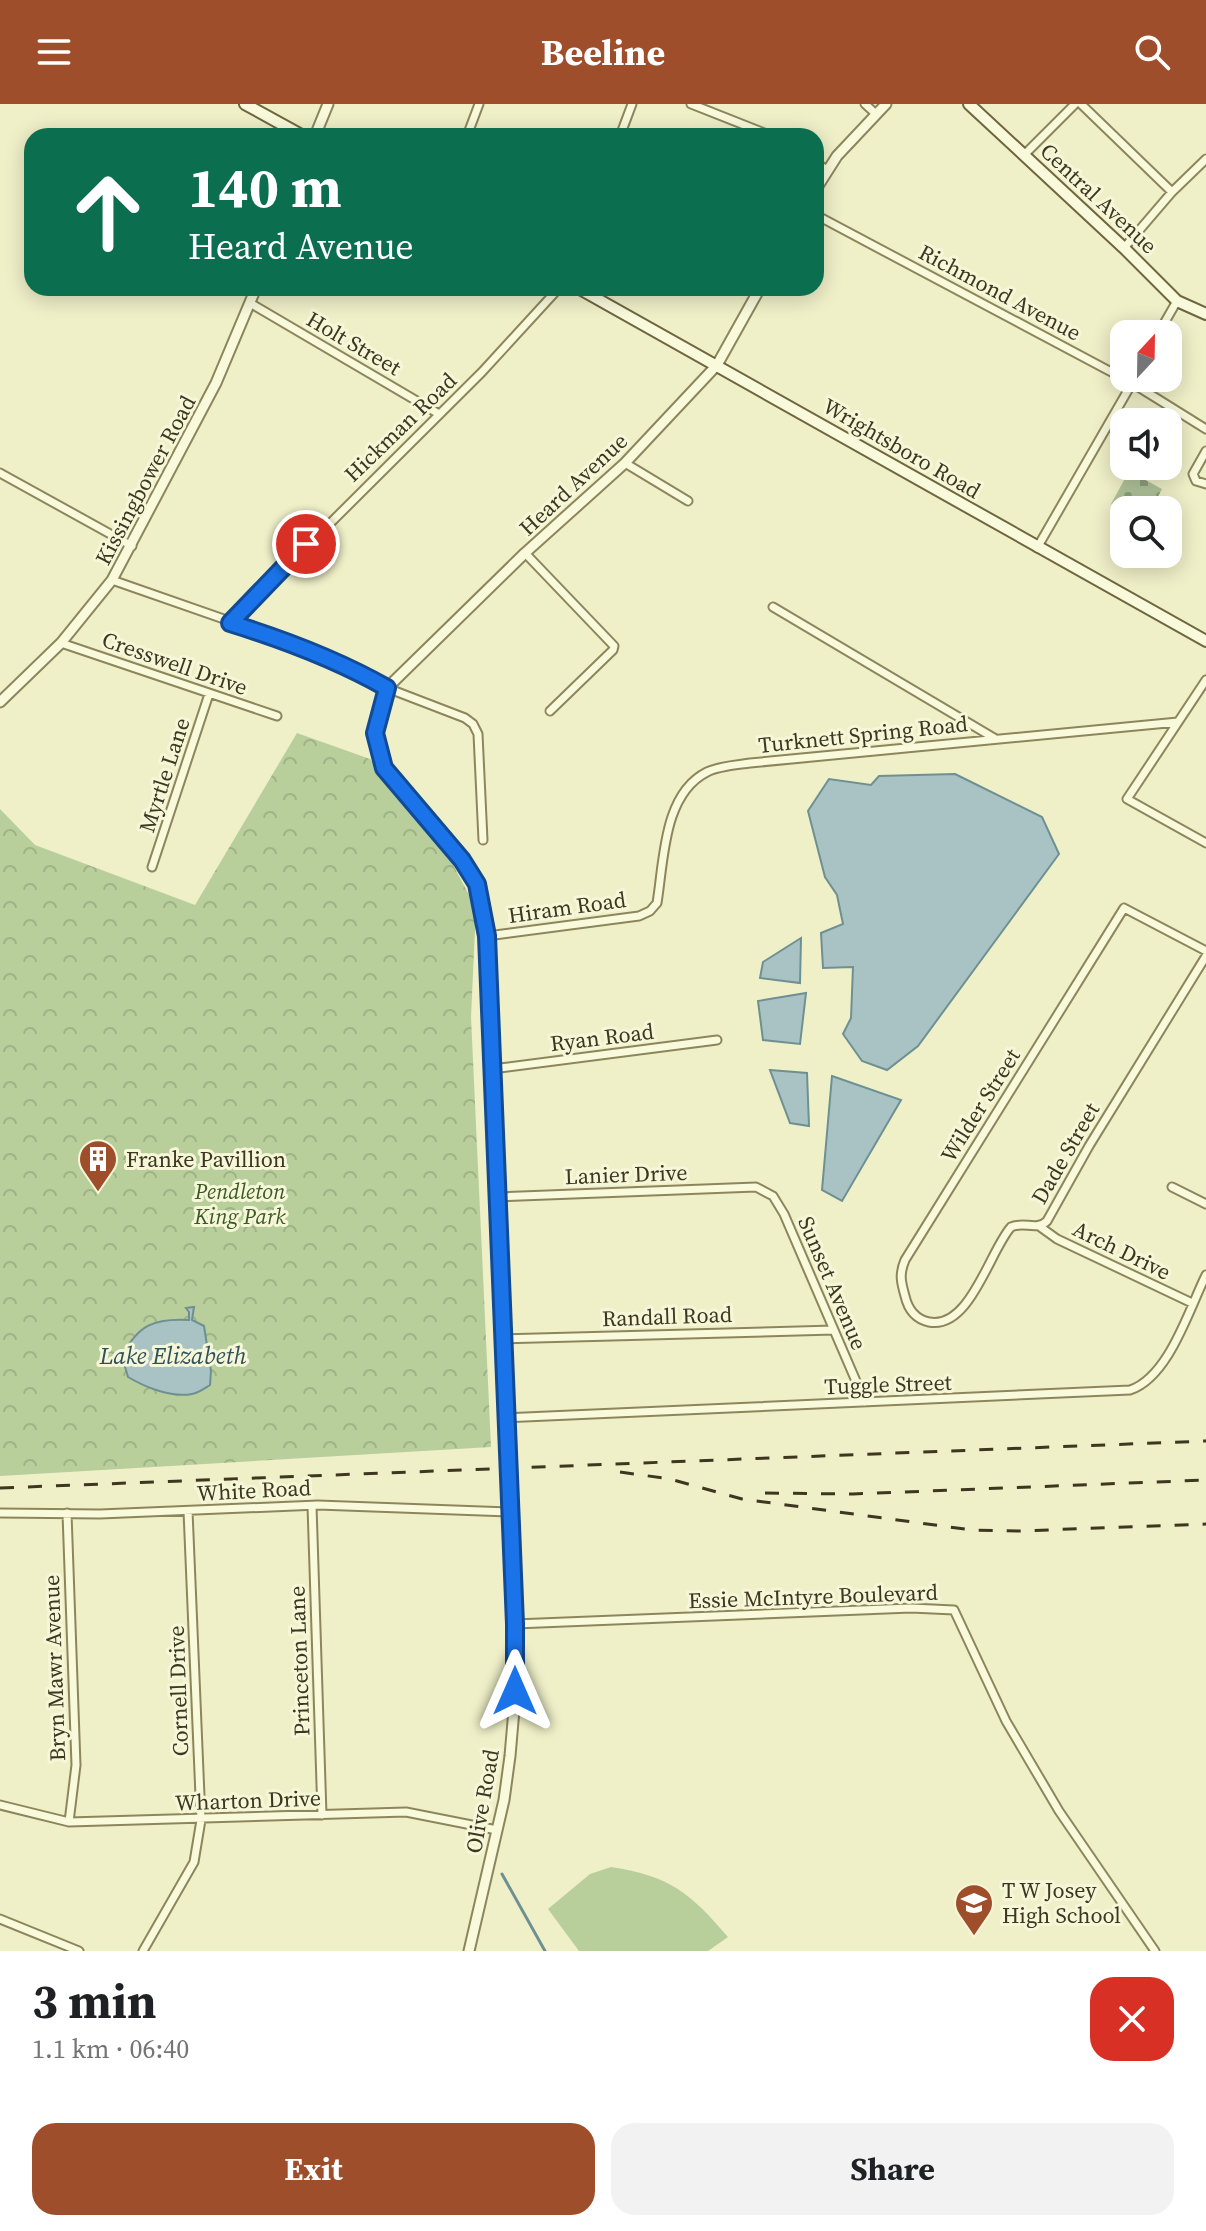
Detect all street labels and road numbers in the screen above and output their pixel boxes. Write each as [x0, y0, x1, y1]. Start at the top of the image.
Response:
street label: Central Avenue [1034, 136, 1164, 260]
street label: Richmond Avenue [914, 237, 1086, 347]
street label: Holt Street [301, 304, 407, 383]
street label: Hickman Road [337, 365, 463, 488]
street label: Kissingbower Road [88, 389, 203, 570]
street label: Wrightsboro Road [818, 391, 987, 506]
street label: Heard Avenue [512, 426, 634, 542]
street label: Cresswell Drive [98, 624, 252, 702]
street label: Turknett Spring Road [757, 708, 970, 760]
street label: Myrtle Lane [131, 714, 197, 836]
street label: Hiram Road [506, 884, 628, 930]
street label: Ryan Road [548, 1016, 656, 1058]
street label: Wilder Street [933, 1042, 1027, 1168]
street label: Dade Street [1024, 1096, 1107, 1209]
street label: Lanier Drive [564, 1157, 688, 1191]
street label: Sunset Avenue [791, 1212, 875, 1354]
street label: Arch Drive [1068, 1213, 1176, 1287]
street label: Randall Road [601, 1299, 733, 1333]
street label: Tuggle Street [824, 1367, 953, 1401]
street label: White Road [196, 1472, 312, 1508]
street label: Bryn Mawr Avenue [36, 1574, 72, 1762]
street label: Essie McIntyre Boulevard [688, 1577, 939, 1615]
street label: Princeton Lane [281, 1585, 317, 1737]
street label: Cornell Drive [161, 1625, 195, 1757]
street label: Olive Road [458, 1746, 506, 1855]
street label: Wharton Drive [175, 1782, 321, 1818]

